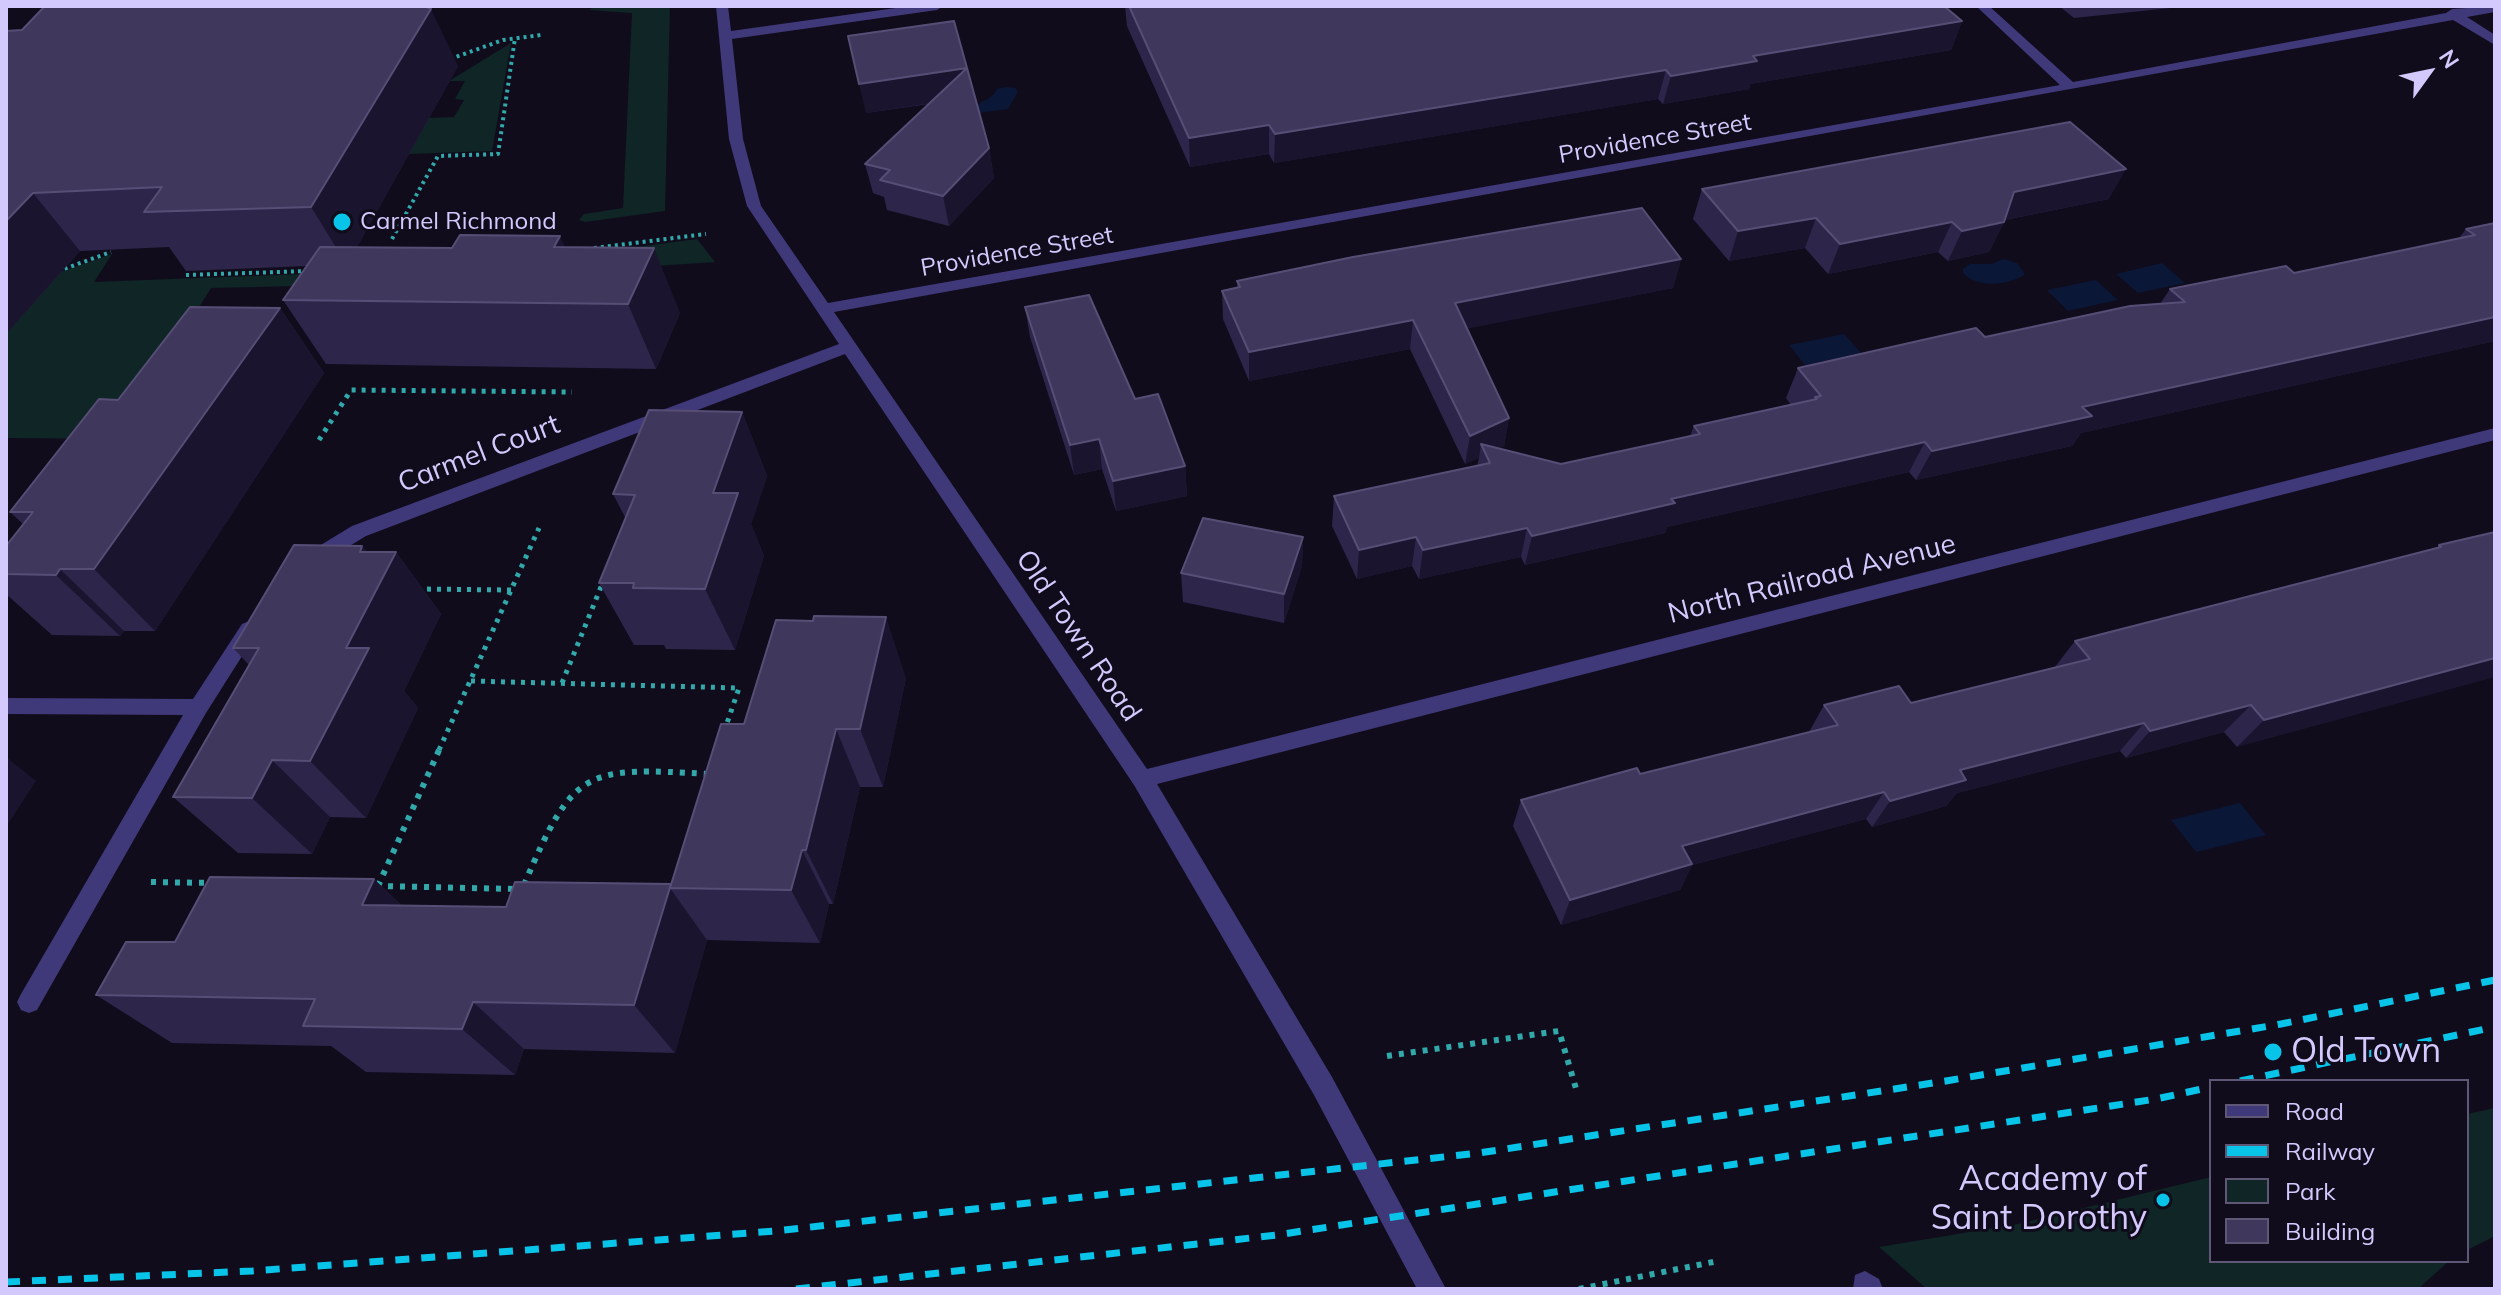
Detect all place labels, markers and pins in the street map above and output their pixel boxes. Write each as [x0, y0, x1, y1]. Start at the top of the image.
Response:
place label: Carmel Richmond [360, 208, 557, 236]
marker: Carmel Richmond [331, 211, 353, 233]
place label: Old Town [2291, 1032, 2441, 1072]
marker: Old Town [2262, 1041, 2284, 1063]
place label: Academy of Saint Dorothy [1931, 1160, 2147, 1240]
marker: Academy of Saint Dorothy [2154, 1191, 2172, 1209]

